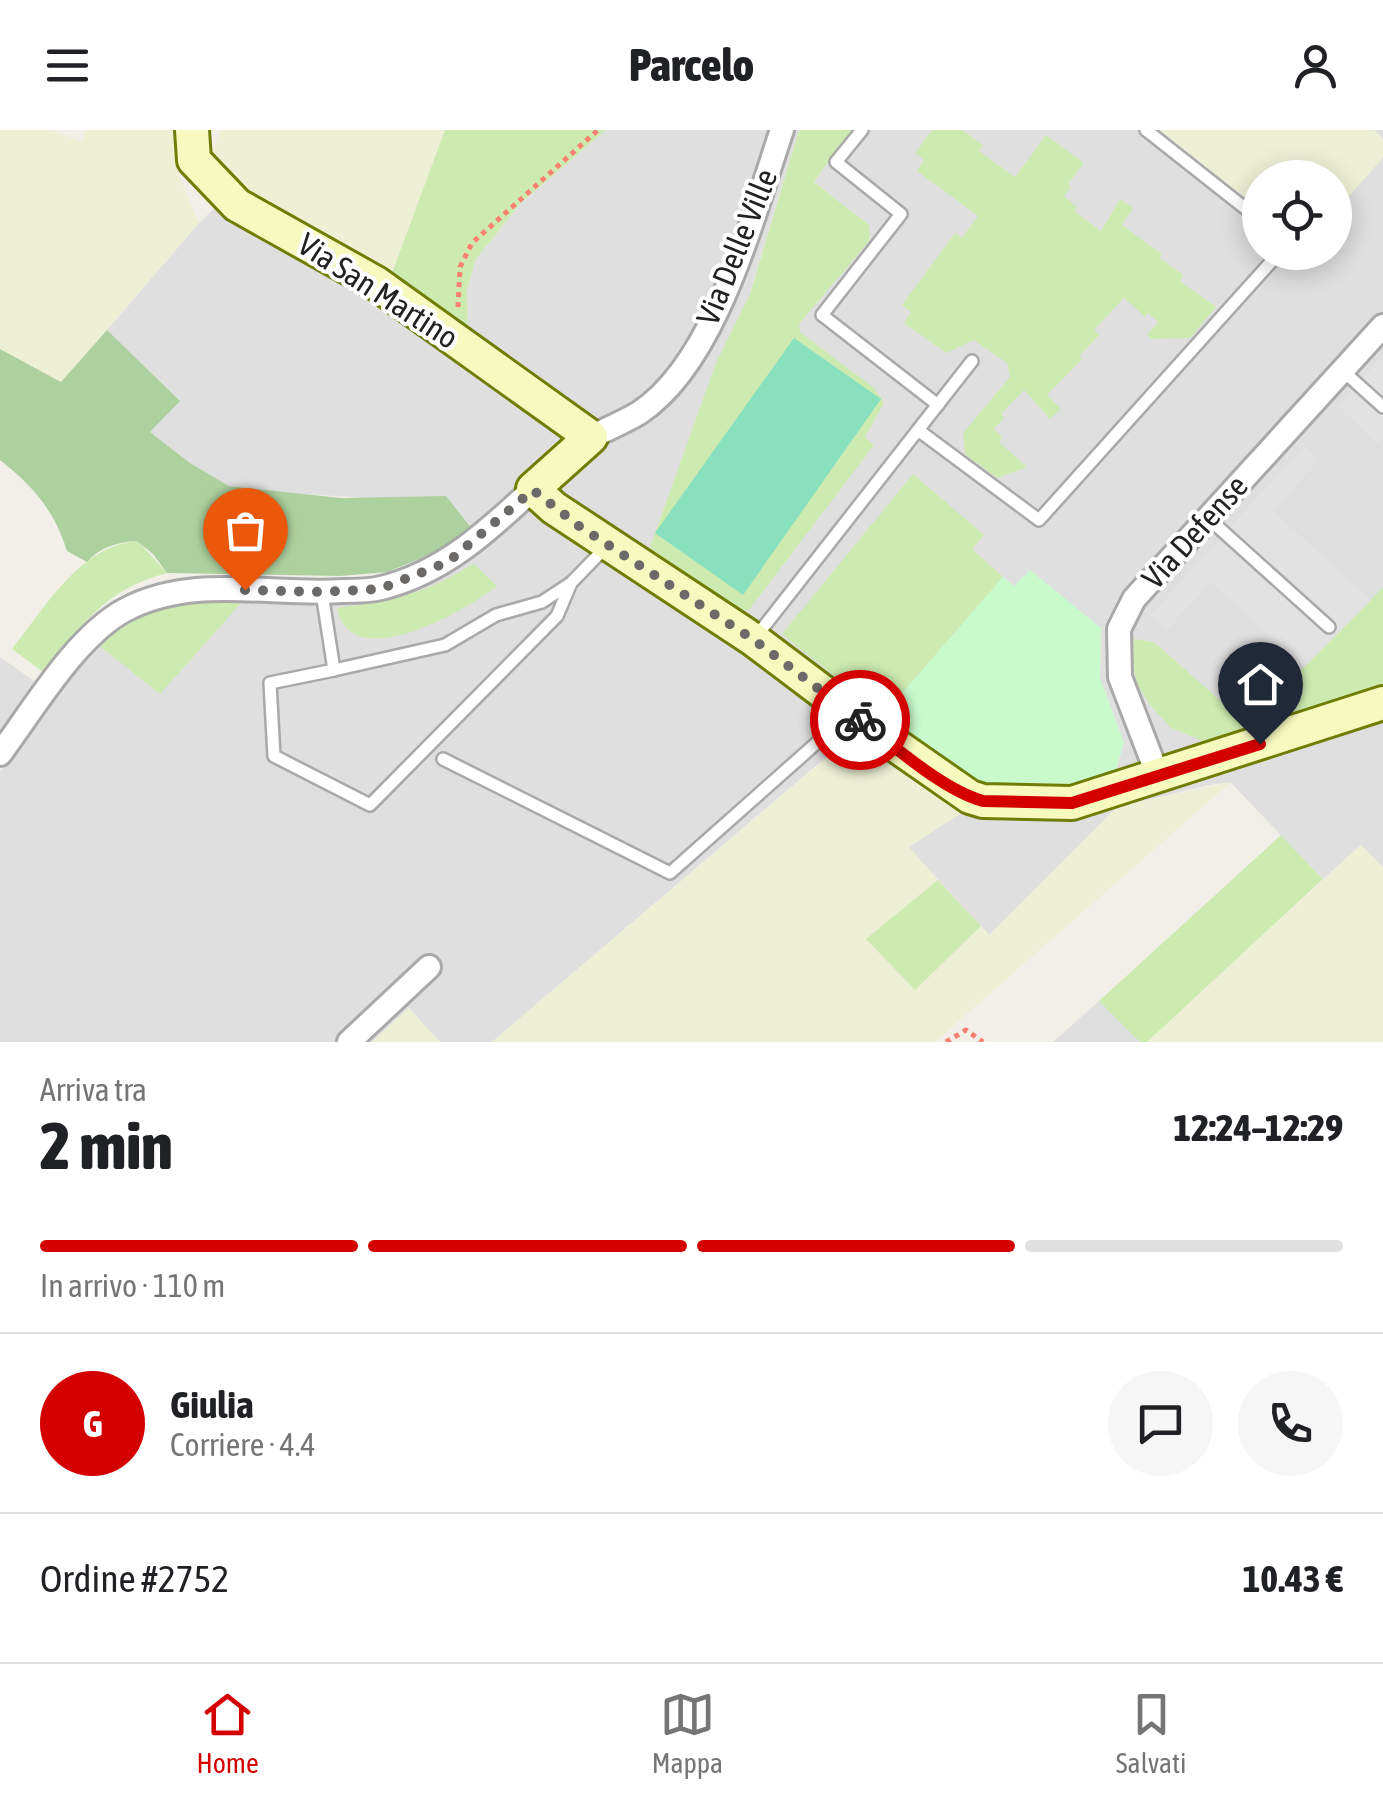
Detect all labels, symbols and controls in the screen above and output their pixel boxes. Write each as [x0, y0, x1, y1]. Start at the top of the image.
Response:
icon: menu [40, 38, 95, 93]
icon: person [1288, 38, 1343, 93]
text: Parcelo [629, 39, 754, 91]
map controls [1242, 160, 1352, 270]
button: locate [1242, 160, 1352, 270]
street label: Via Delle Ville [689, 164, 785, 330]
street label: Via San Martino [291, 225, 465, 356]
street label: Via Defense [1134, 467, 1255, 596]
pin [203, 488, 288, 591]
icon: bag [218, 503, 273, 558]
pin [1218, 642, 1303, 745]
icon: home [1233, 657, 1288, 712]
courier [810, 670, 910, 770]
icon: bike [833, 693, 888, 748]
text: Arriva tra [40, 1071, 147, 1108]
text: 12:24–12:29 [1173, 1106, 1343, 1149]
text: 2 min [40, 1108, 173, 1183]
text: In arrivo · 110 m [40, 1267, 225, 1304]
button: chat [1108, 1371, 1213, 1476]
button: phone [1238, 1371, 1343, 1476]
text: Giulia [170, 1383, 254, 1426]
text: G [82, 1402, 103, 1445]
text: Corriere · 4.4 [170, 1426, 316, 1463]
text: Ordine #2752 [40, 1557, 229, 1600]
text: 10.43 € [1242, 1557, 1343, 1600]
tab: Home [196, 1687, 259, 1779]
tab: Mappa [652, 1687, 723, 1779]
tab: Salvati [1116, 1687, 1187, 1779]

